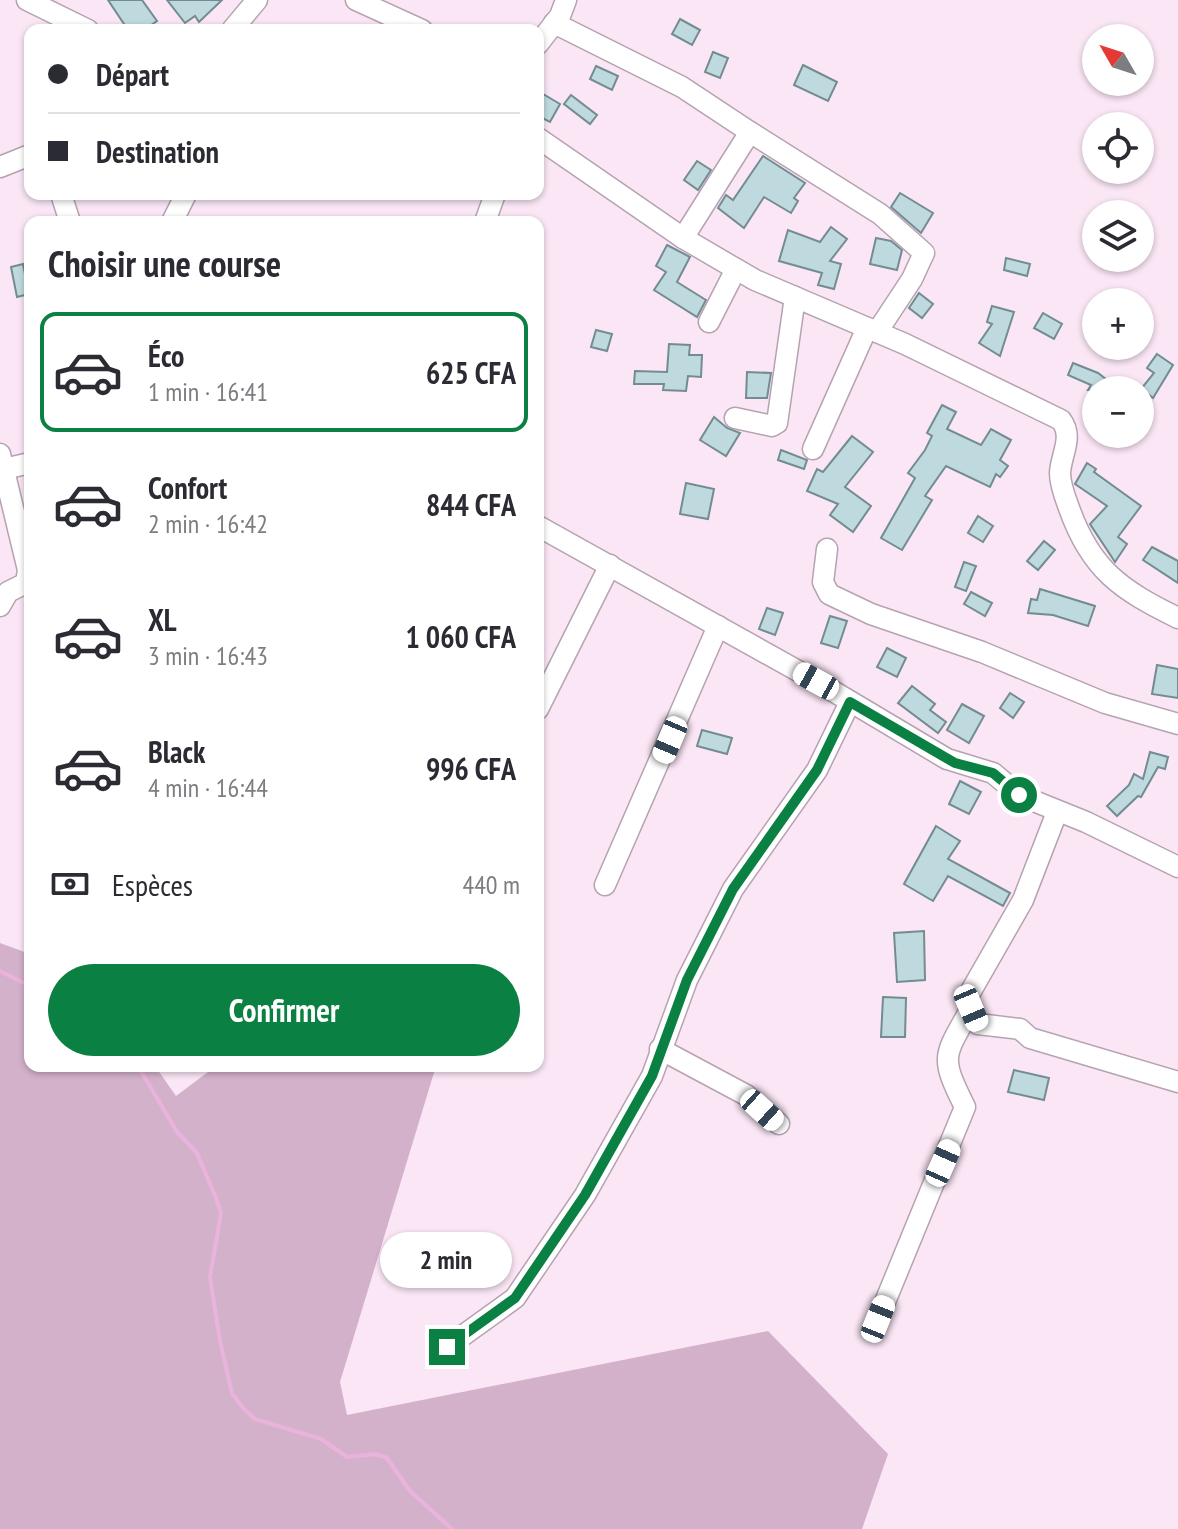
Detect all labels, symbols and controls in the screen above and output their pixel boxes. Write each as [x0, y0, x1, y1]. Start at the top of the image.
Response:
north arrow [1082, 24, 1154, 96]
map controls [1082, 24, 1154, 448]
text: Départ [96, 55, 169, 94]
button: locate [1082, 112, 1154, 184]
text: Destination [96, 132, 219, 171]
button: layers [1082, 200, 1154, 272]
text: Choisir une course [48, 240, 281, 287]
button: + [1082, 288, 1154, 360]
icon: car [52, 336, 124, 408]
text: Éco [148, 336, 184, 375]
text: 625 CFA [426, 353, 516, 392]
text: 1 min · 16:41 [148, 375, 268, 408]
button: − [1082, 376, 1154, 448]
icon: car [52, 468, 124, 540]
text: Confort [148, 468, 227, 507]
text: 844 CFA [426, 485, 516, 524]
text: 2 min · 16:42 [148, 507, 268, 540]
icon: car [52, 600, 124, 672]
text: XL [148, 600, 177, 639]
text: 1 060 CFA [405, 617, 516, 656]
text: 3 min · 16:43 [148, 639, 268, 672]
car [789, 659, 843, 703]
car [650, 713, 690, 767]
icon: car [52, 732, 124, 804]
text: Black [148, 732, 205, 771]
text: 996 CFA [426, 749, 516, 788]
text: 4 min · 16:44 [148, 771, 268, 804]
route start [1001, 777, 1037, 813]
icon: cash [48, 862, 92, 906]
text: Espèces [112, 865, 193, 904]
text: 440 m [462, 868, 520, 901]
button: Confirmer [48, 964, 520, 1056]
car [951, 981, 991, 1035]
car [736, 1085, 788, 1135]
car [922, 1136, 964, 1190]
callout: 2 min [381, 1231, 513, 1287]
text: 2 min [420, 1243, 472, 1276]
car [858, 1292, 898, 1346]
route end [429, 1329, 465, 1365]

